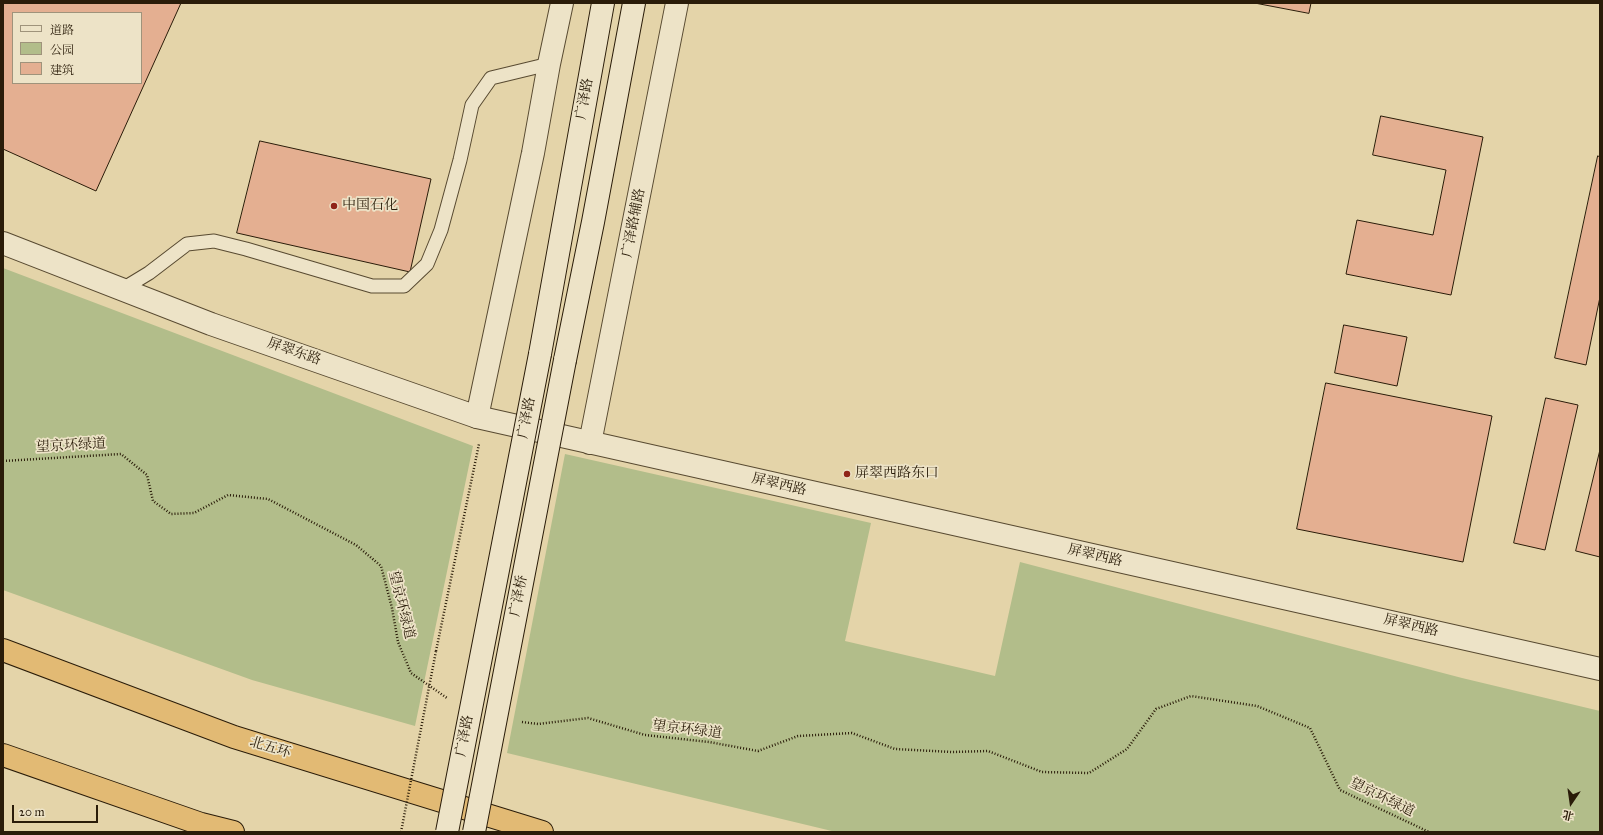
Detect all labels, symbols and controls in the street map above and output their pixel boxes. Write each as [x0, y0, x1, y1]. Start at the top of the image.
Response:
legend [12, 12, 142, 84]
text: 道路 [50, 23, 74, 37]
text: 公园 [50, 43, 74, 57]
text: 建筑 [50, 63, 74, 77]
street label: 广泽路 [573, 77, 597, 121]
street label: 广泽路辅路 [619, 187, 649, 259]
place label: 中国石化 [342, 198, 398, 214]
marker: 中国石化 [329, 201, 339, 211]
street label: 屏翠东路 [265, 335, 323, 369]
street label: 广泽路 [515, 396, 539, 440]
street label: 望京环绿道 [36, 436, 106, 456]
place label: 屏翠西路东口 [855, 466, 939, 482]
marker: 屏翠西路东口 [842, 469, 852, 479]
street label: 屏翠西路 [750, 471, 808, 499]
street label: 屏翠西路 [1066, 542, 1124, 570]
street label: 望京环绿道 [384, 569, 418, 641]
street label: 广泽桥 [507, 574, 531, 618]
street label: 屏翠西路 [1382, 612, 1440, 640]
street label: 广泽路 [453, 714, 477, 758]
street label: 望京环绿道 [651, 717, 723, 743]
street label: 北五环 [247, 734, 293, 762]
street label: 望京环绿道 [1347, 775, 1417, 821]
north arrow [1551, 783, 1591, 823]
scale bar [14, 797, 100, 823]
text: 20 m [19, 805, 45, 819]
text: 北 [1561, 808, 1575, 823]

